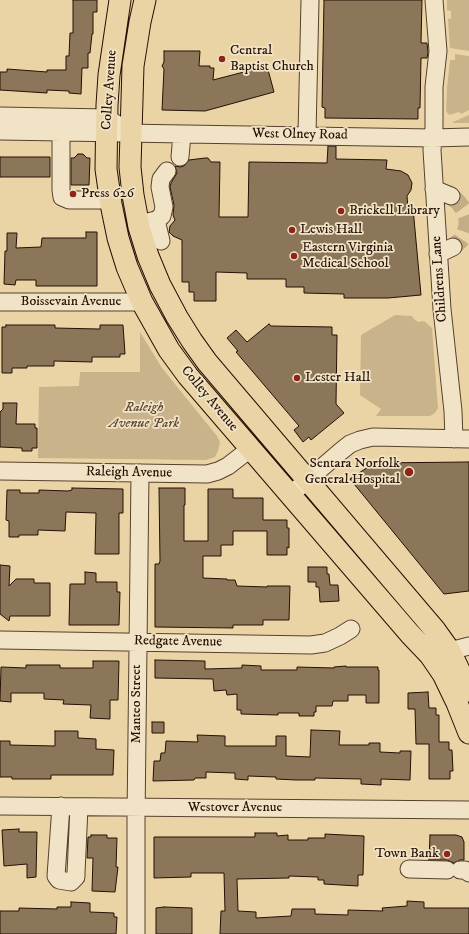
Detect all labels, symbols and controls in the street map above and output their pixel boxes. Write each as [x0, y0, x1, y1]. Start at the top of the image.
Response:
place label: Central Baptist Church [230, 43, 314, 76]
street label: Colley Avenue [99, 49, 121, 131]
marker: Central Baptist Church [217, 54, 227, 64]
street label: West Olney Road [252, 126, 348, 144]
place label: Press 626 [81, 186, 134, 202]
marker: Press 626 [68, 189, 78, 199]
place label: Brickell Library [349, 203, 440, 219]
marker: Brickell Library [336, 206, 346, 216]
place label: Lewis Hall [300, 222, 362, 238]
marker: Lewis Hall [287, 225, 297, 235]
street label: Childrens Lane [429, 235, 451, 323]
place label: Eastern Virginia Medical School [302, 240, 393, 272]
marker: Eastern Virginia Medical School [289, 251, 299, 261]
street label: Boissevain Avenue [21, 294, 121, 310]
street label: Colley Avenue [177, 363, 241, 435]
place label: Lester Hall [305, 370, 370, 386]
marker: Lester Hall [292, 373, 302, 383]
park label: Raleigh Avenue Park [109, 400, 179, 432]
place label: Sentara Norfolk General Hospital [305, 456, 400, 488]
street label: Raleigh Avenue [86, 464, 172, 482]
marker: Sentara Norfolk General Hospital [403, 466, 415, 478]
street label: Redgate Avenue [134, 633, 222, 651]
street label: Manteo Street [129, 664, 145, 744]
street label: Westover Avenue [188, 800, 282, 816]
place label: Town Bank [375, 846, 439, 862]
marker: Town Bank [442, 849, 452, 859]

